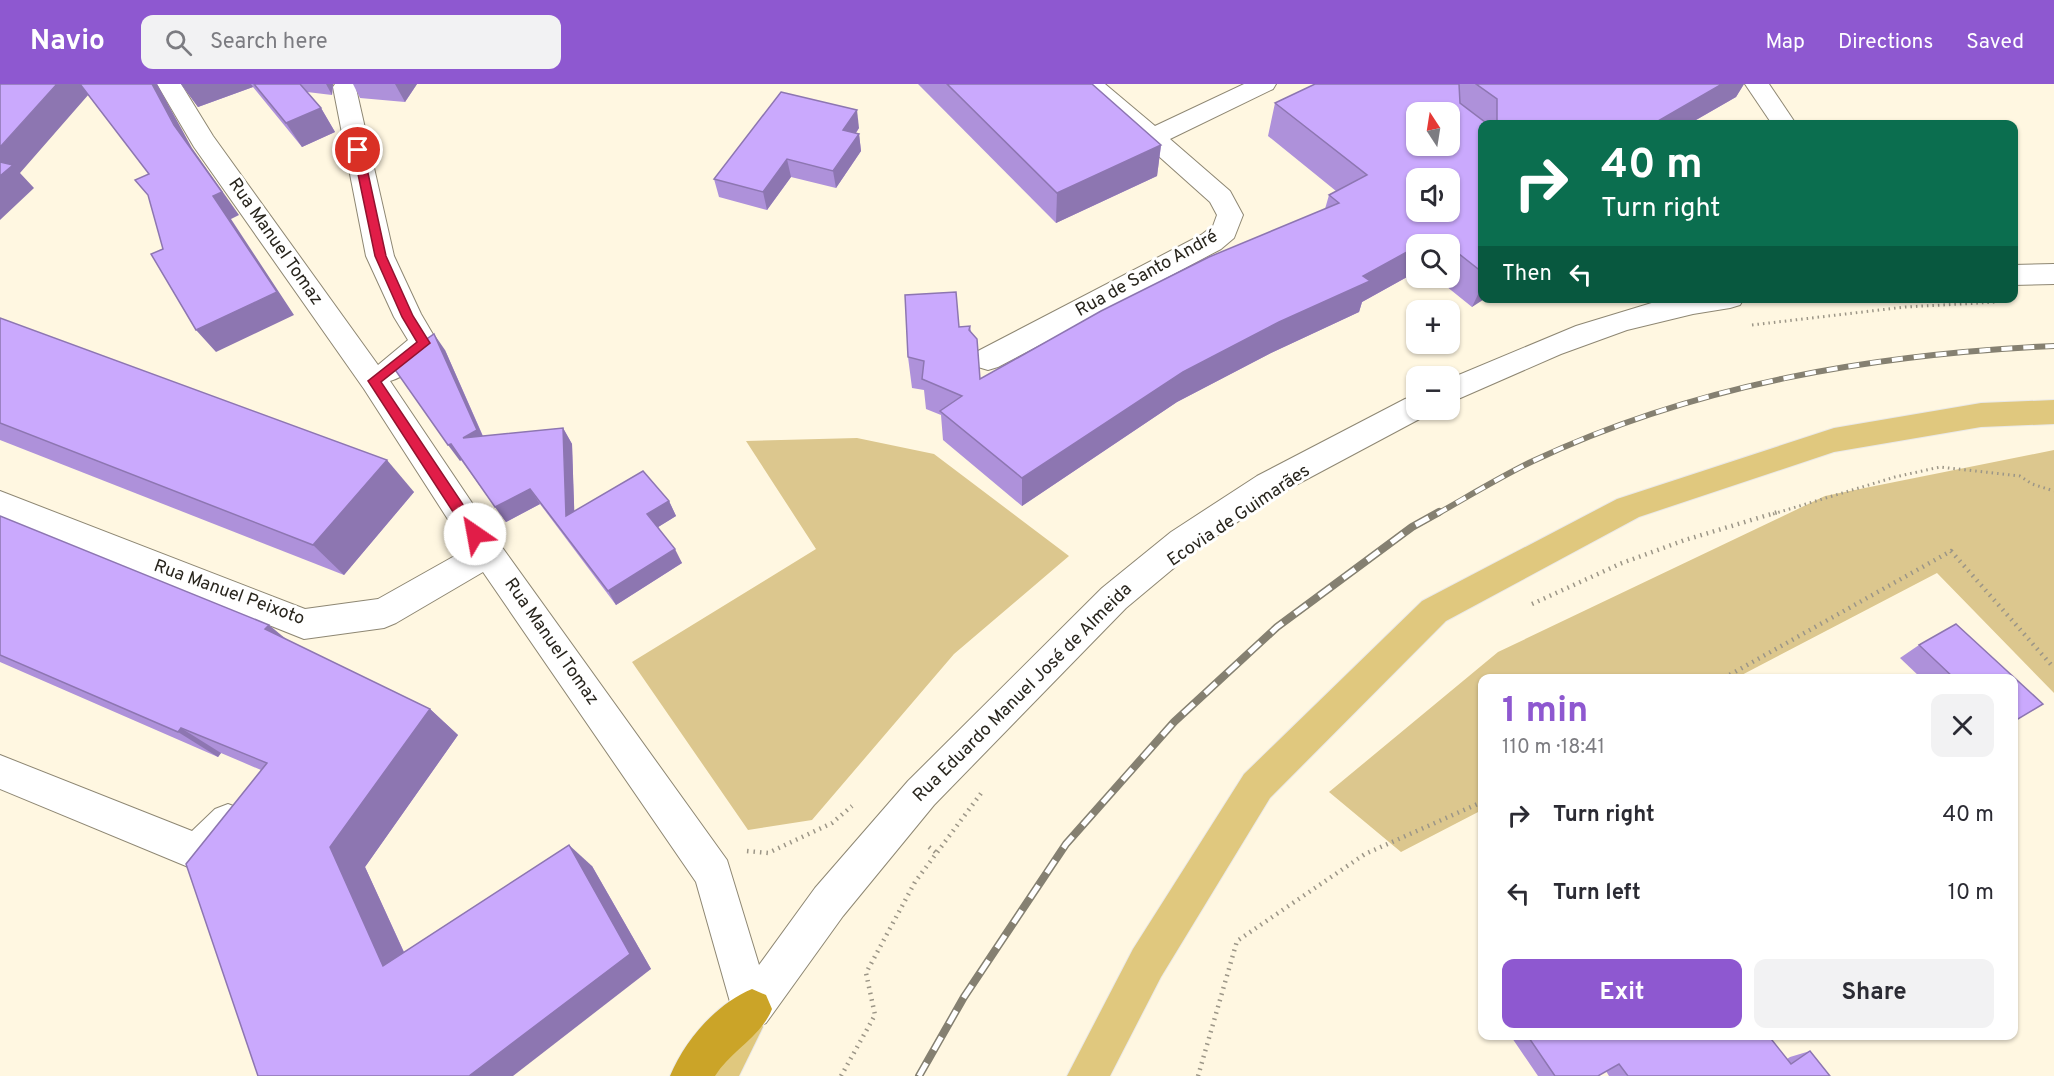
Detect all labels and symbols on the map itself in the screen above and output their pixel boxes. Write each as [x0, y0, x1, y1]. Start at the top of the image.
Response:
north arrow [1406, 102, 1460, 156]
pin [332, 124, 383, 175]
street label: Rua Manuel Tomaz [223, 174, 327, 310]
street label: Rua de Santo André [1072, 225, 1222, 323]
street label: Ecovia de Guimarães [1163, 460, 1315, 572]
position arrow [443, 502, 507, 566]
street label: Rua Manuel Peixoto [150, 555, 308, 631]
street label: Rua Manuel Tomaz [499, 574, 603, 710]
street label: Rua Eduardo Manuel José de Almeida [909, 579, 1137, 807]

